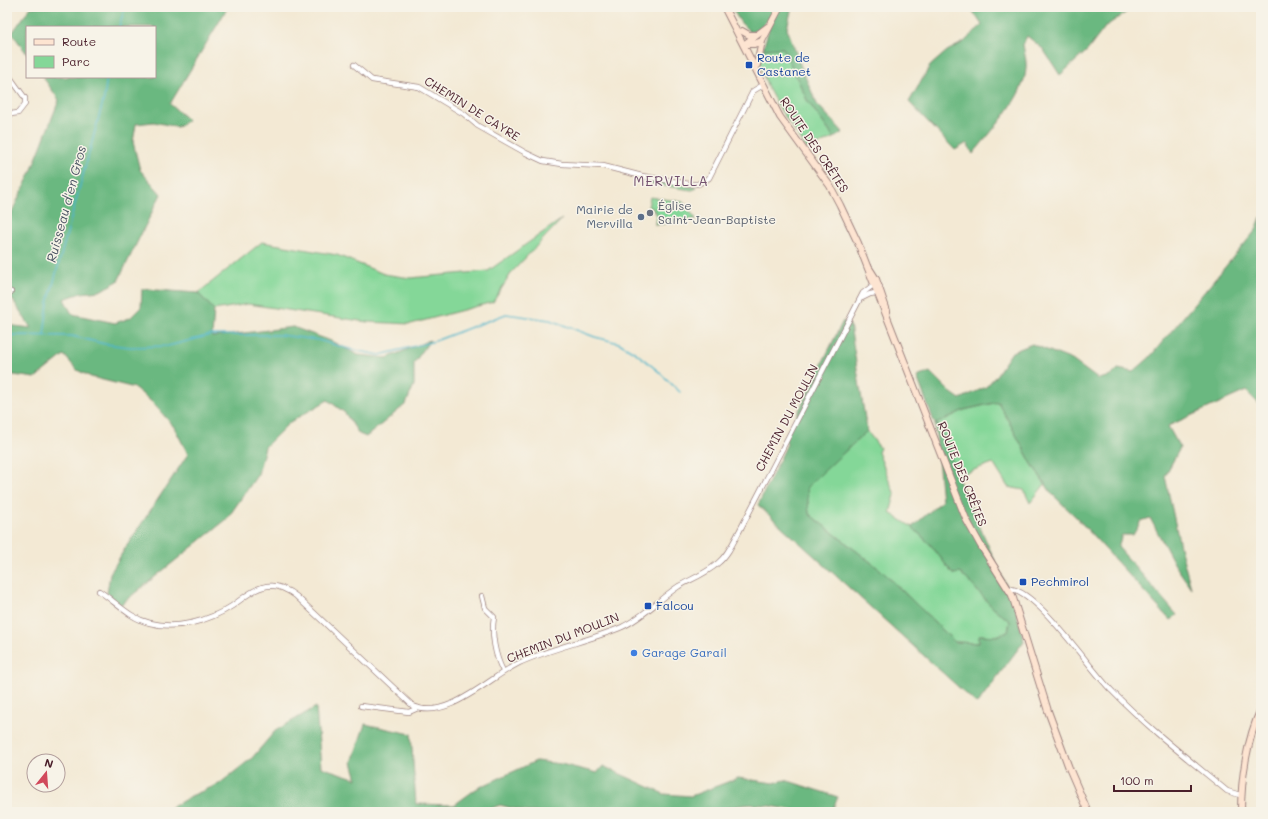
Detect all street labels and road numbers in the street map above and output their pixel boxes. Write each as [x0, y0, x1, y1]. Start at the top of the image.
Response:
street label: CHEMIN DE CAYRE [422, 72, 523, 144]
street label: ROUTE DES CRÊTES [777, 94, 853, 195]
street label: CHEMIN DU MOULIN [751, 361, 821, 474]
street label: ROUTE DES CRÊTES [935, 419, 991, 529]
street label: CHEMIN DU MOULIN [504, 608, 621, 666]

